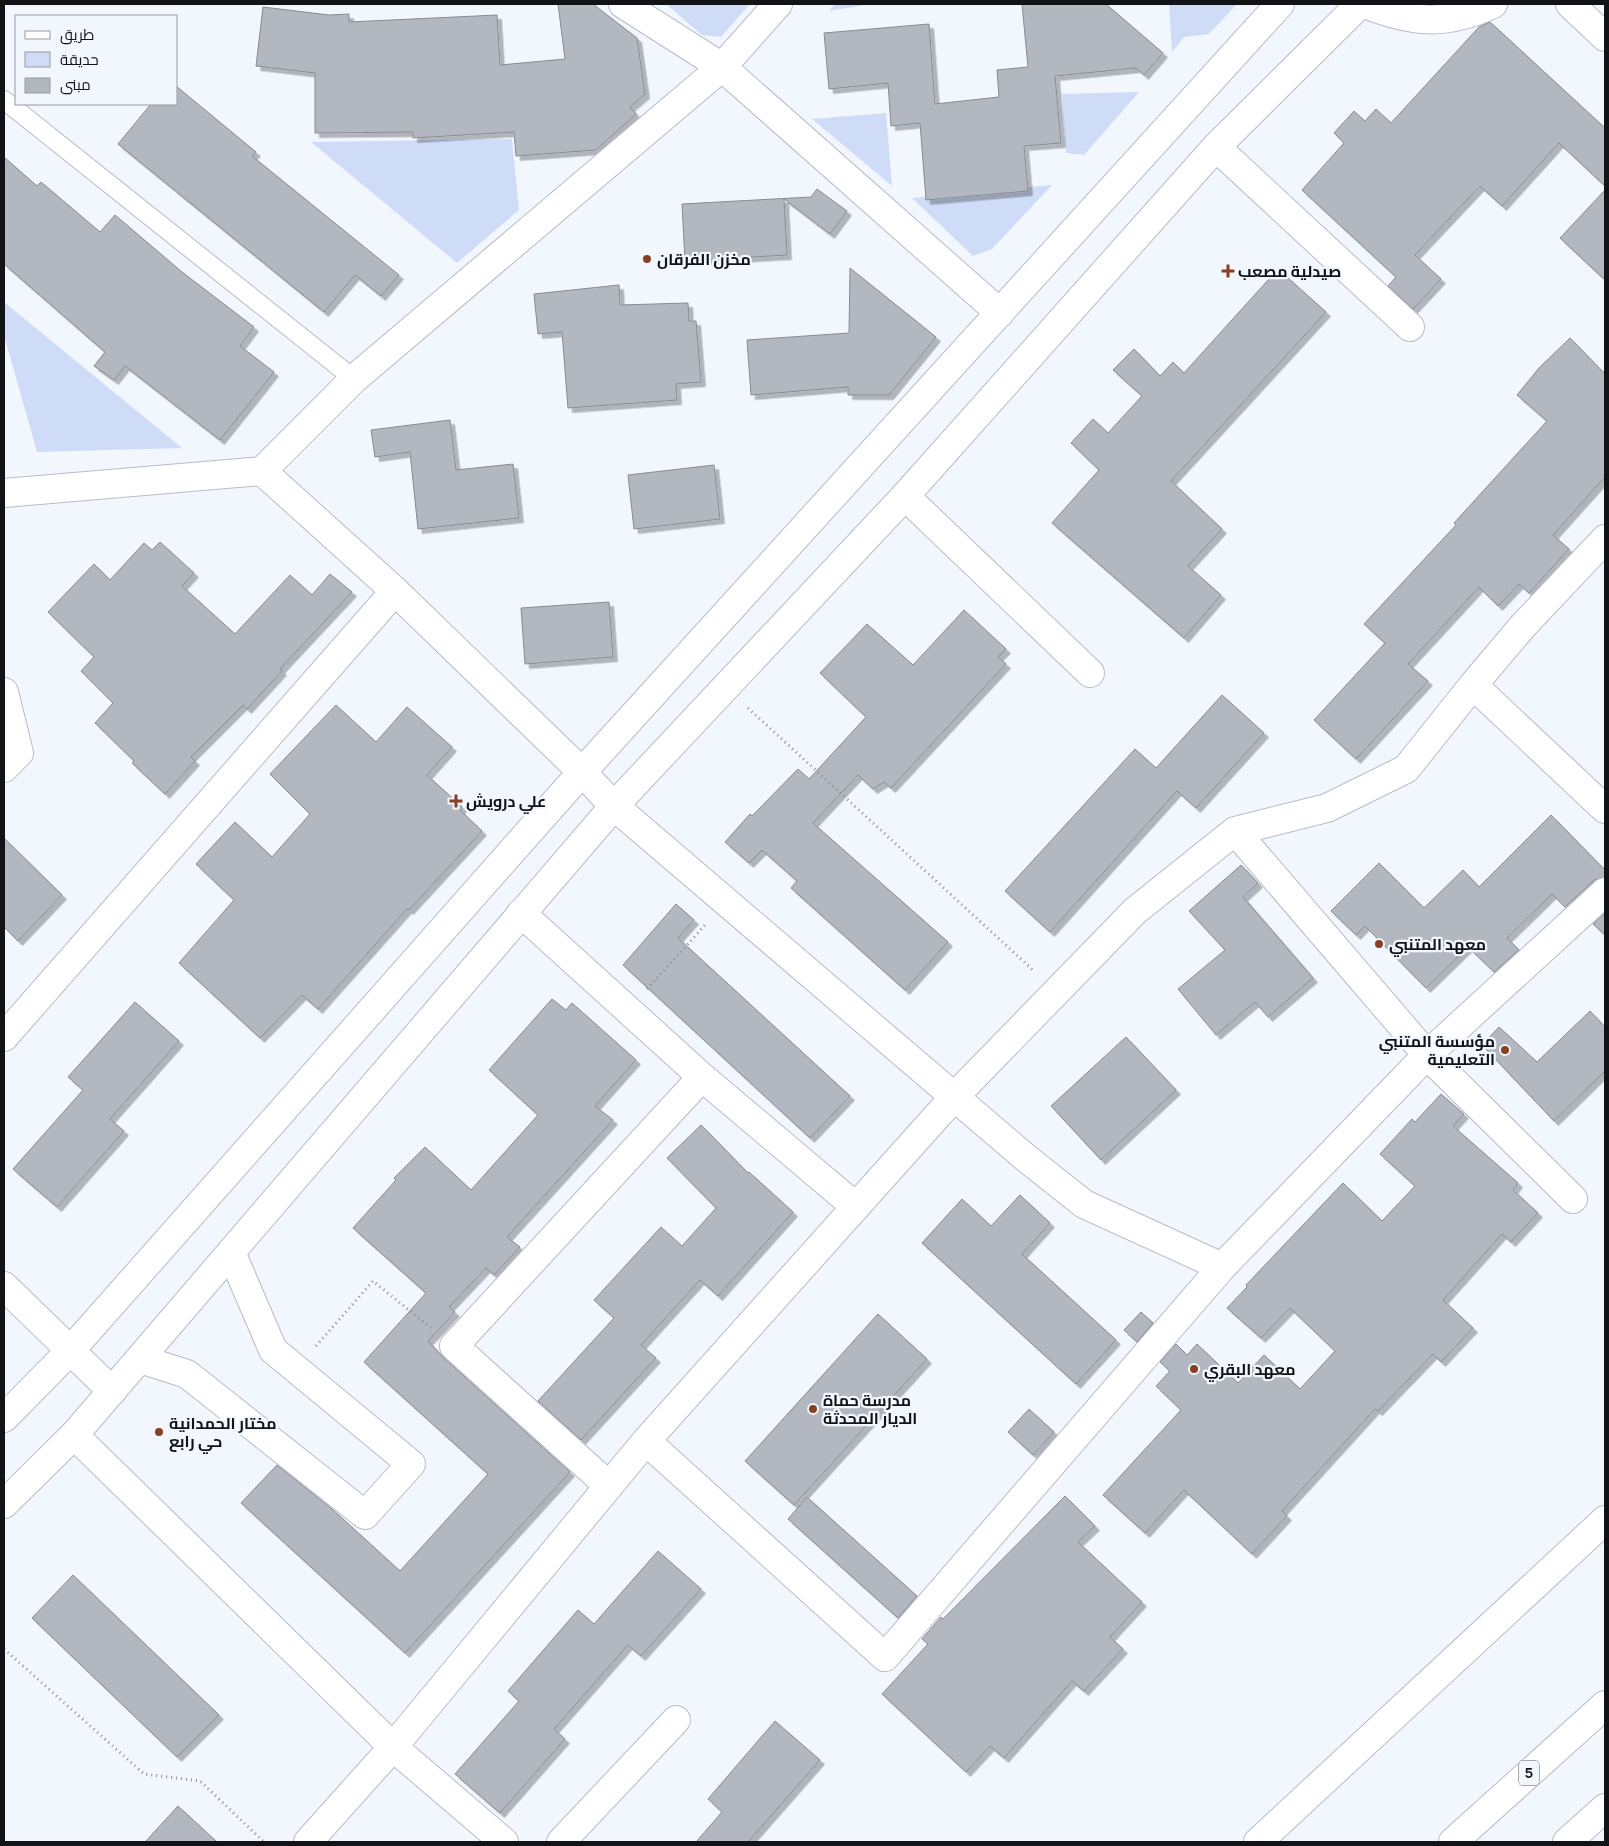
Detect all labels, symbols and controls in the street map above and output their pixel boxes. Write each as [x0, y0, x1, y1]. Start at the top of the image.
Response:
legend [15, 15, 178, 105]
text: طريق [60, 24, 94, 45]
text: حديقة [60, 49, 99, 70]
text: مبنى [60, 74, 91, 95]
place label: مخزن الفرقان [657, 248, 751, 270]
marker: مخزن الفرقان [641, 253, 653, 265]
place label: صيدلية مصعب [1238, 260, 1341, 282]
marker: صيدلية مصعب [1222, 265, 1234, 277]
place label: علي درويش [466, 790, 546, 814]
marker: علي درويش [450, 795, 462, 807]
place label: معهد المتنبي [1389, 933, 1486, 957]
marker: معهد المتنبي [1373, 938, 1385, 950]
place label: مؤسسة المتنبي التعليمية [1379, 1030, 1495, 1070]
marker: مؤسسة المتنبي التعليمية [1499, 1044, 1511, 1056]
place label: معهد البقري [1204, 1358, 1295, 1382]
marker: معهد البقري [1188, 1363, 1200, 1375]
place label: مدرسة حماة الديار المحدثة [823, 1389, 917, 1429]
marker: مدرسة حماة الديار المحدثة [807, 1403, 819, 1415]
place label: مختار الحمدانية حي رابع [169, 1412, 277, 1454]
marker: مختار الحمدانية حي رابع [153, 1426, 165, 1438]
road number: 5 [1519, 1760, 1539, 1786]

